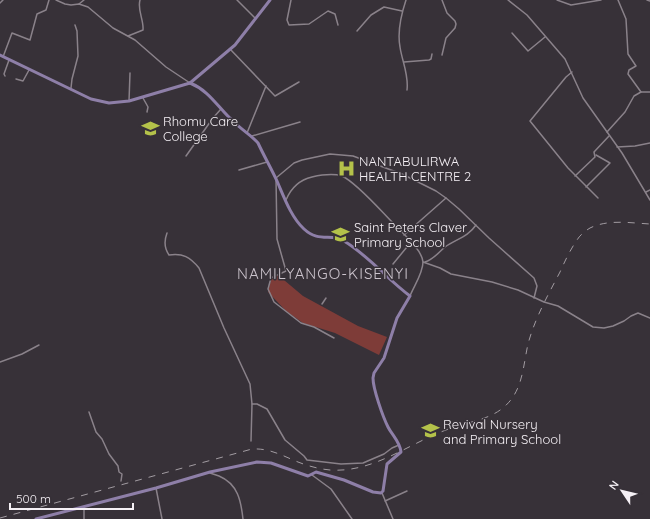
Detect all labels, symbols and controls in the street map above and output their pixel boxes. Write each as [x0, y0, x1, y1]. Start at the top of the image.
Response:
place label: Rhomu Care College [163, 113, 238, 144]
school or university icon: Rhomu Care College [140, 118, 160, 138]
place label: NANTABULIRWA HEALTH CENTRE 2 [359, 153, 471, 184]
hospital icon: NANTABULIRWA HEALTH CENTRE 2 [336, 158, 356, 178]
place label: Saint Peters Claver Primary School [354, 219, 467, 250]
school or university icon: Saint Peters Claver Primary School [331, 224, 351, 244]
district label: NAMILYANGO-KISENYI [237, 264, 409, 283]
place label: Revival Nursery and Primary School [443, 416, 561, 447]
school or university icon: Revival Nursery and Primary School [420, 421, 440, 441]
north arrow [602, 471, 642, 511]
text: N [606, 478, 622, 493]
scale bar [10, 485, 133, 511]
text: 500 m [16, 491, 51, 506]

